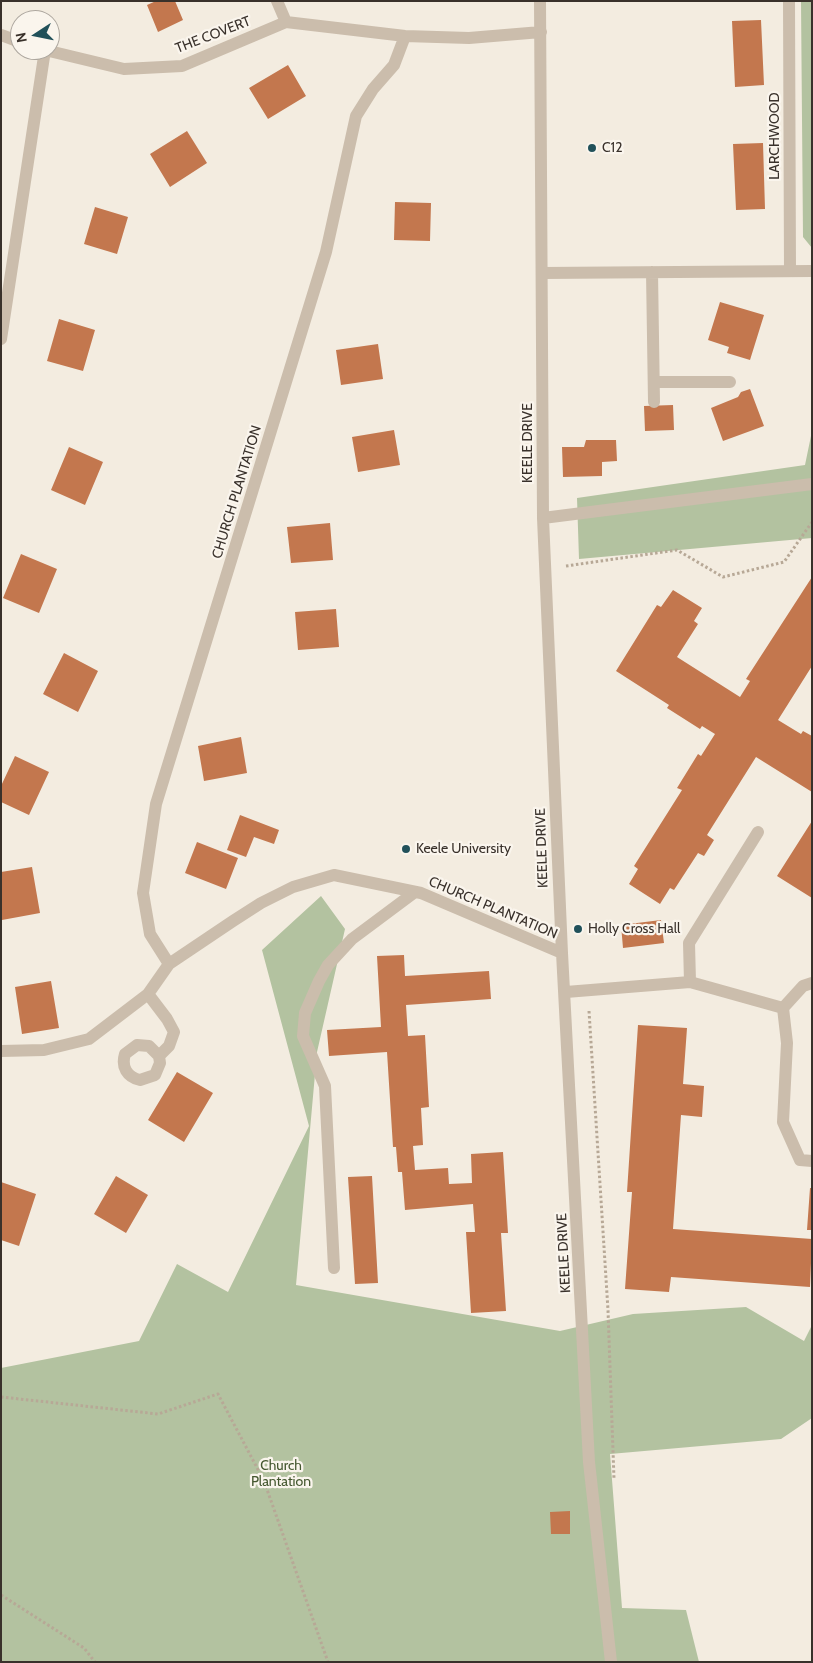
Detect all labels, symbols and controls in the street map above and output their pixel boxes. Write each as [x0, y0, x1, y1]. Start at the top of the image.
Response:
north arrow [10, 10, 60, 60]
street label: THE COVERT [173, 13, 253, 57]
text: N [11, 31, 31, 44]
street label: LARCHWOOD [767, 92, 783, 180]
place label: C12 [602, 140, 623, 156]
marker: C12 [586, 142, 598, 154]
street label: KEELE DRIVE [520, 403, 536, 483]
street label: CHURCH PLANTATION [209, 423, 265, 561]
street label: KEELE DRIVE [532, 808, 552, 888]
place label: Keele University [416, 841, 511, 857]
marker: Keele University [400, 843, 412, 855]
street label: CHURCH PLANTATION [426, 873, 560, 943]
place label: Holly Cross Hall [588, 921, 680, 937]
marker: Holly Cross Hall [572, 923, 584, 935]
street label: KEELE DRIVE [554, 1213, 574, 1293]
park label: Church Plantation [251, 1458, 311, 1490]

